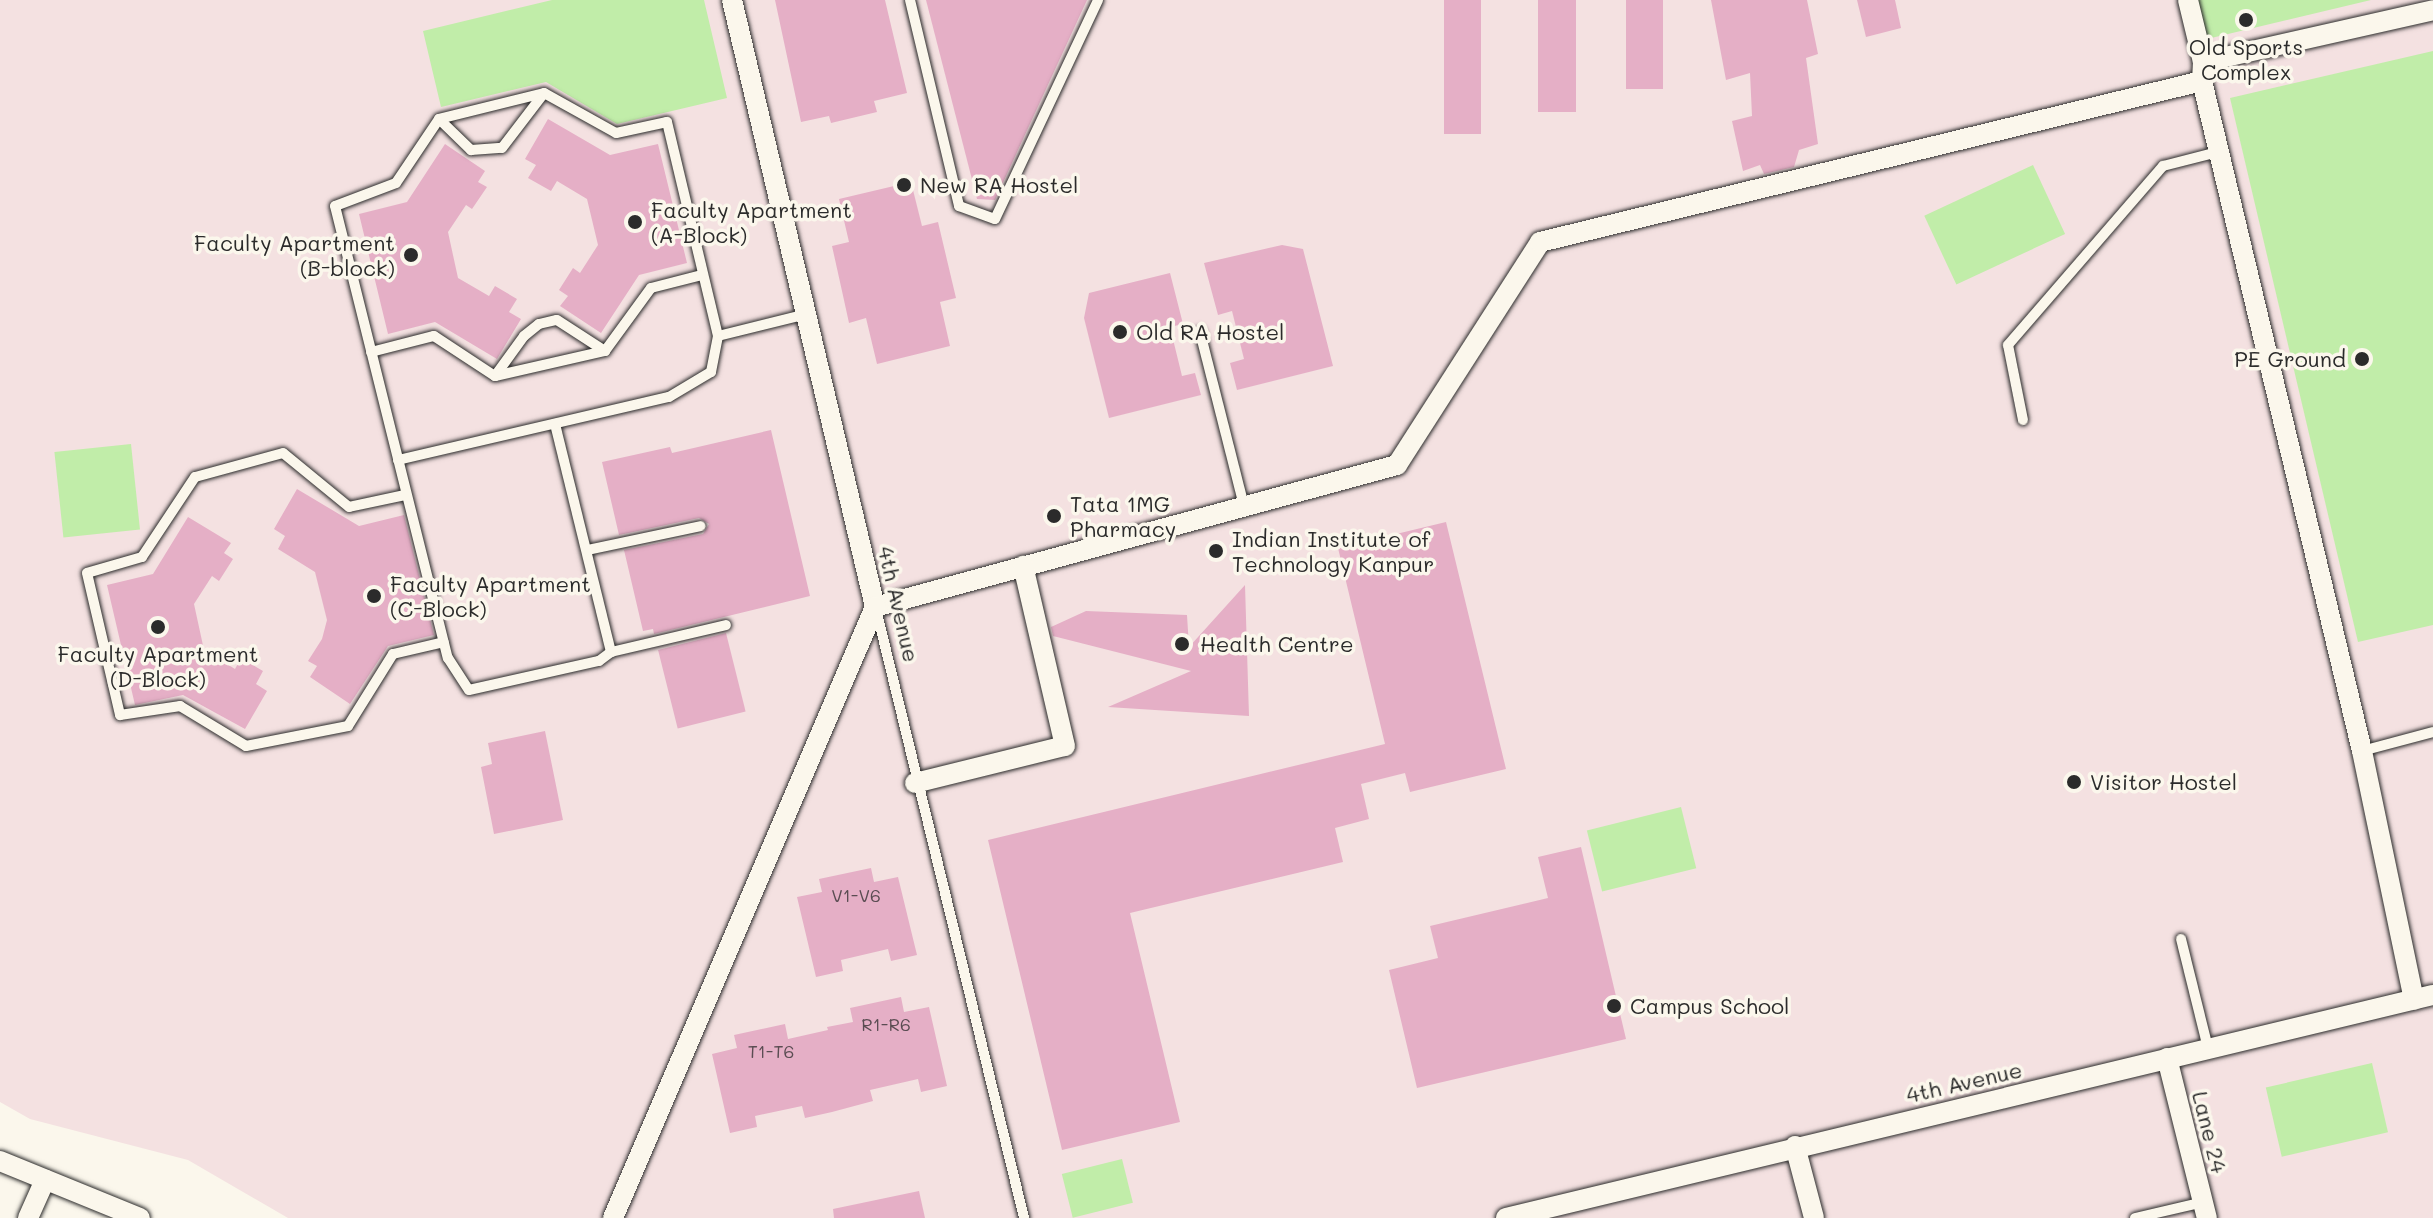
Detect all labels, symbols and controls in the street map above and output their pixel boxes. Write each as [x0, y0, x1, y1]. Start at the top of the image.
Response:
marker: Old Sports Complex [2237, 11, 2255, 29]
place label: Old Sports Complex [2189, 33, 2303, 84]
place label: New RA Hostel [920, 172, 1079, 198]
marker: New RA Hostel [895, 176, 913, 194]
place label: Faculty Apartment (A-Block) [651, 196, 852, 248]
marker: Faculty Apartment (A-Block) [626, 213, 644, 231]
place label: Faculty Apartment (B-block) [194, 229, 395, 280]
marker: Faculty Apartment (B-block) [402, 246, 420, 264]
place label: Old RA Hostel [1136, 319, 1285, 345]
marker: Old RA Hostel [1111, 323, 1129, 341]
place label: PE Ground [2234, 346, 2346, 372]
marker: PE Ground [2353, 350, 2371, 368]
place label: Tata 1MG Pharmacy [1070, 490, 1176, 542]
marker: Tata 1MG Pharmacy [1045, 507, 1063, 525]
place label: Indian Institute of Technology Kanpur [1232, 525, 1434, 576]
marker: Indian Institute of Technology Kanpur [1207, 542, 1225, 560]
street label: 4th Avenue [873, 543, 925, 665]
place label: Faculty Apartment (C-Block) [390, 570, 591, 622]
marker: Faculty Apartment (C-Block) [365, 587, 383, 605]
marker: Faculty Apartment (D-Block) [149, 618, 167, 636]
place label: Health Centre [1200, 631, 1354, 657]
marker: Health Centre [1171, 633, 1193, 655]
place label: Faculty Apartment (D-Block) [58, 640, 258, 692]
place label: Visitor Hostel [2090, 769, 2237, 795]
marker: Visitor Hostel [2065, 773, 2083, 791]
house number: V1-V6 [831, 884, 881, 906]
place label: Campus School [1630, 993, 1790, 1019]
marker: Campus School [1605, 997, 1623, 1015]
house number: R1-R6 [861, 1013, 911, 1035]
house number: T1-T6 [748, 1040, 794, 1062]
street label: 4th Avenue [1903, 1056, 2025, 1108]
street label: Lane 24 [2187, 1088, 2233, 1176]

